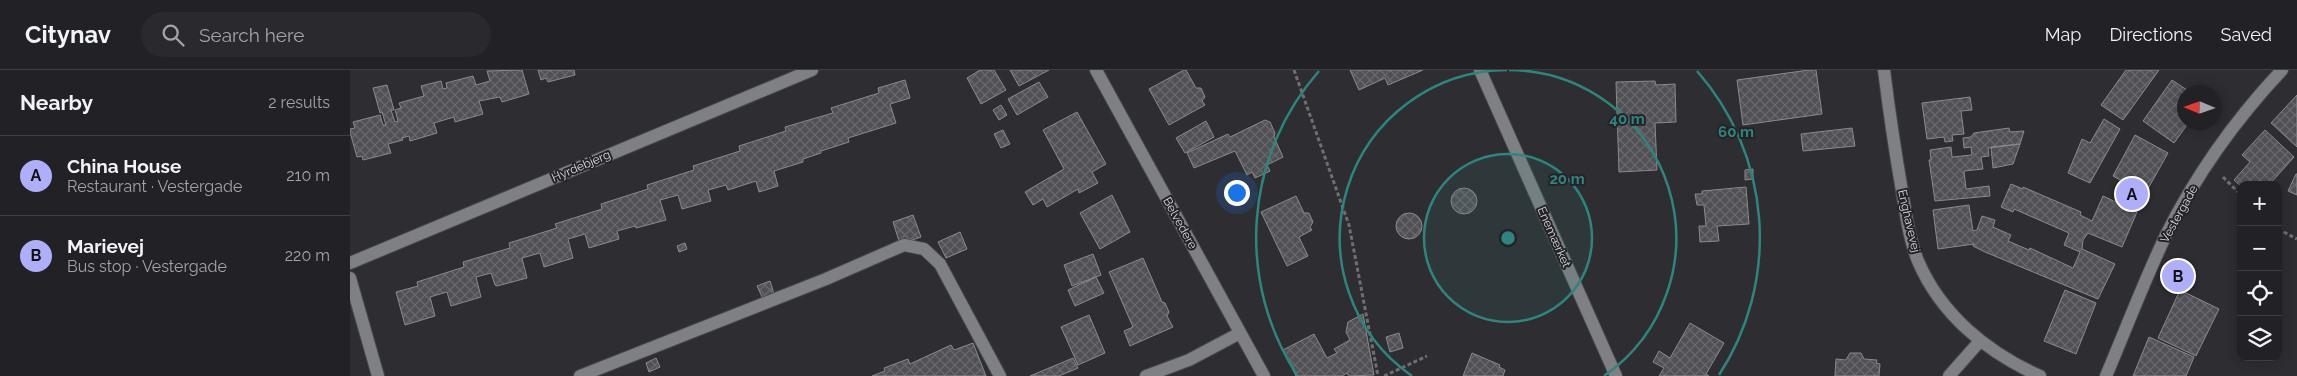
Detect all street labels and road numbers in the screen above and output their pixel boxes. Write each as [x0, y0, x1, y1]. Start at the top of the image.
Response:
street label: Hyrdebjerg [549, 147, 613, 185]
street label: Vestergade [2157, 183, 2201, 245]
street label: Enghavevej [1895, 188, 1923, 254]
street label: Belvedere [1160, 195, 1200, 251]
street label: Enemærket [1534, 205, 1574, 269]

